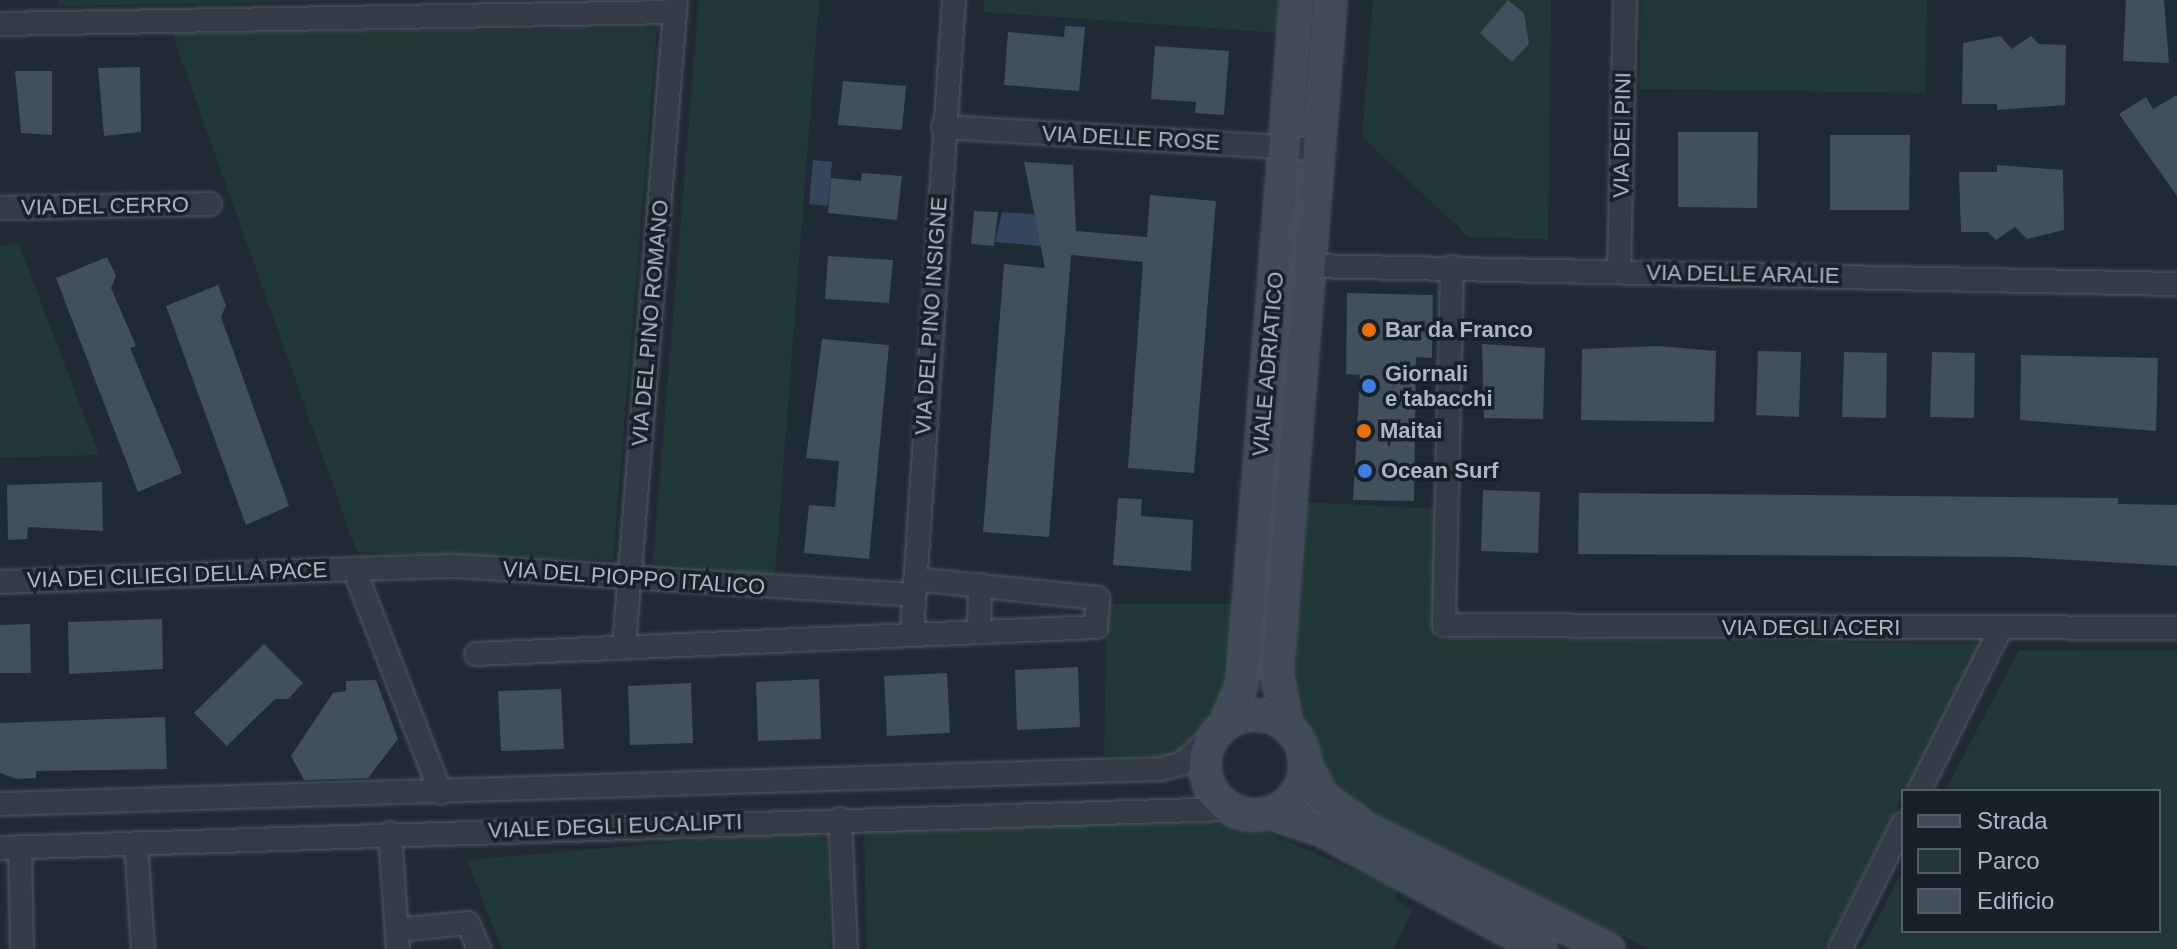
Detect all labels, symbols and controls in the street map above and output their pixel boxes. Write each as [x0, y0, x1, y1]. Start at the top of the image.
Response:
street label: VIA DEI PINI [1608, 71, 1636, 199]
street label: VIA DELLE ROSE [1041, 120, 1221, 156]
street label: VIA DEL CERRO [20, 191, 190, 221]
street label: VIA DEL PINO INSIGNE [909, 195, 953, 437]
street label: VIA DEL PINO ROMANO [626, 198, 674, 448]
street label: VIA DELLE ARALIE [1645, 259, 1841, 289]
street label: VIALE ADRIATICO [1247, 270, 1289, 458]
place label: Bar da Franco [1385, 317, 1533, 343]
marker: Bar da Franco [1360, 321, 1378, 339]
place label: Giornali e tabacchi [1385, 360, 1493, 412]
marker: Giornali e tabacchi [1360, 377, 1378, 395]
place label: Maitai [1380, 418, 1442, 444]
marker: Maitai [1355, 422, 1373, 440]
place label: Ocean Surf [1381, 458, 1498, 484]
marker: Ocean Surf [1356, 462, 1374, 480]
street label: VIA DEL PIOPPO ITALICO [501, 556, 767, 600]
street label: VIA DEI CILIEGI DELLA PACE [25, 557, 329, 593]
street label: VIA DEGLI ACERI [1721, 615, 1901, 641]
legend [1901, 789, 2161, 933]
text: Strada [1977, 807, 2048, 834]
street label: VIALE DEGLI EUCALIPTI [487, 808, 743, 844]
text: Parco [1977, 847, 2040, 874]
text: Edificio [1977, 887, 2054, 914]

